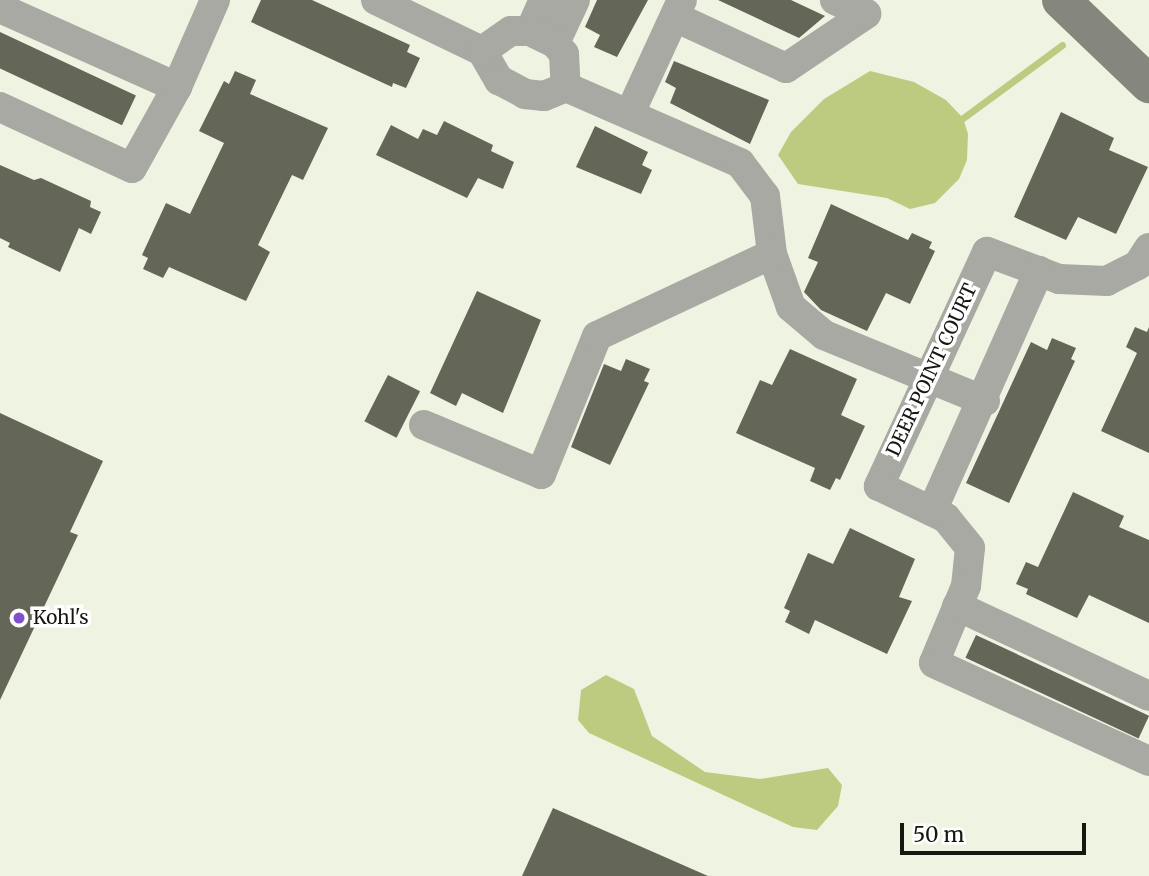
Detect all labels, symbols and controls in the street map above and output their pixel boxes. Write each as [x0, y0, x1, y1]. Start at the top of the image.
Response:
street label: DEER POINT COURT [882, 280, 982, 460]
place label: Kohl's [33, 607, 89, 629]
marker: Kohl's [11, 610, 27, 626]
scale bar [904, 810, 1090, 854]
text: 50 m [913, 821, 964, 848]

